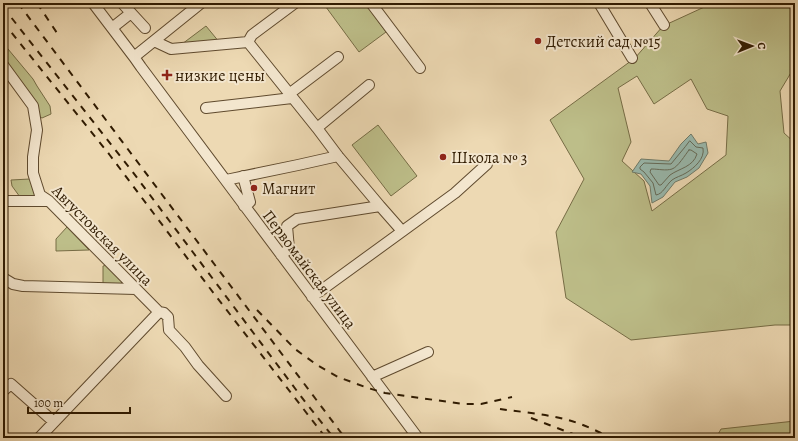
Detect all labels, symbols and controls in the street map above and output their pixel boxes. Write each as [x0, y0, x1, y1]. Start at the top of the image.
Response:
north arrow [732, 26, 772, 66]
place label: Детский сад №15 [546, 31, 661, 53]
marker: Детский сад №15 [533, 36, 543, 46]
text: С [754, 42, 769, 50]
place label: низкие цены [175, 65, 265, 87]
marker: низкие цены [162, 70, 172, 80]
place label: Школа № 3 [451, 147, 528, 169]
marker: Школа № 3 [438, 152, 448, 162]
place label: Магнит [262, 178, 315, 200]
street label: Августовская улица [46, 180, 158, 291]
marker: Магнит [249, 183, 259, 193]
street label: Первомайская улица [257, 205, 362, 334]
scale bar [28, 389, 130, 415]
text: 100 m [34, 395, 63, 411]

